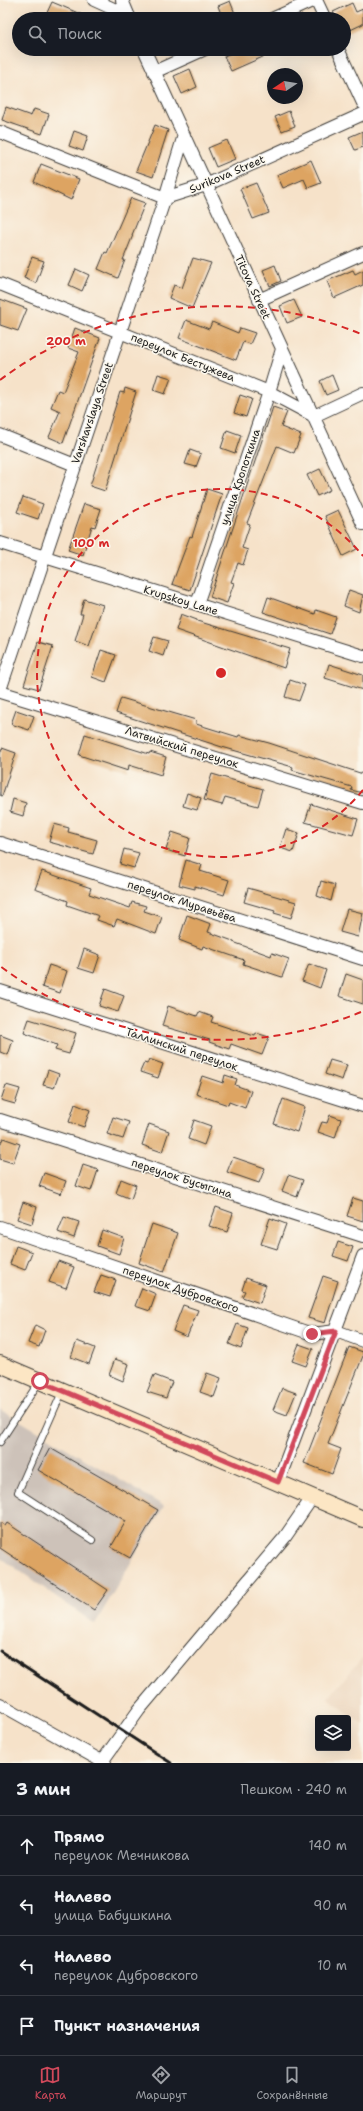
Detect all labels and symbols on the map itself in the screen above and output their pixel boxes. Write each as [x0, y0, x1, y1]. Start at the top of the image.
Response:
north arrow [267, 68, 303, 104]
street label: Surikova Street [187, 152, 267, 197]
street label: Titova Street [231, 253, 274, 322]
street label: переулок Бестужева [129, 330, 237, 385]
text: 200 m [46, 333, 86, 349]
street label: Varshavslaya Street [68, 360, 117, 466]
street label: улица Кропоткина [217, 427, 264, 527]
text: 100 m [73, 535, 110, 551]
street label: Krupskoy Lane [142, 582, 220, 619]
centre of rings [214, 666, 228, 680]
street label: Латвийский переулок [123, 723, 240, 772]
street label: переулок Муравьёва [125, 877, 238, 926]
street label: Таллинский переулок [124, 1024, 240, 1075]
street label: переулок Бусыгина [130, 1155, 234, 1202]
street label: переулок Дубровского [121, 1263, 241, 1317]
route end [303, 1325, 321, 1343]
route start [31, 1372, 49, 1390]

